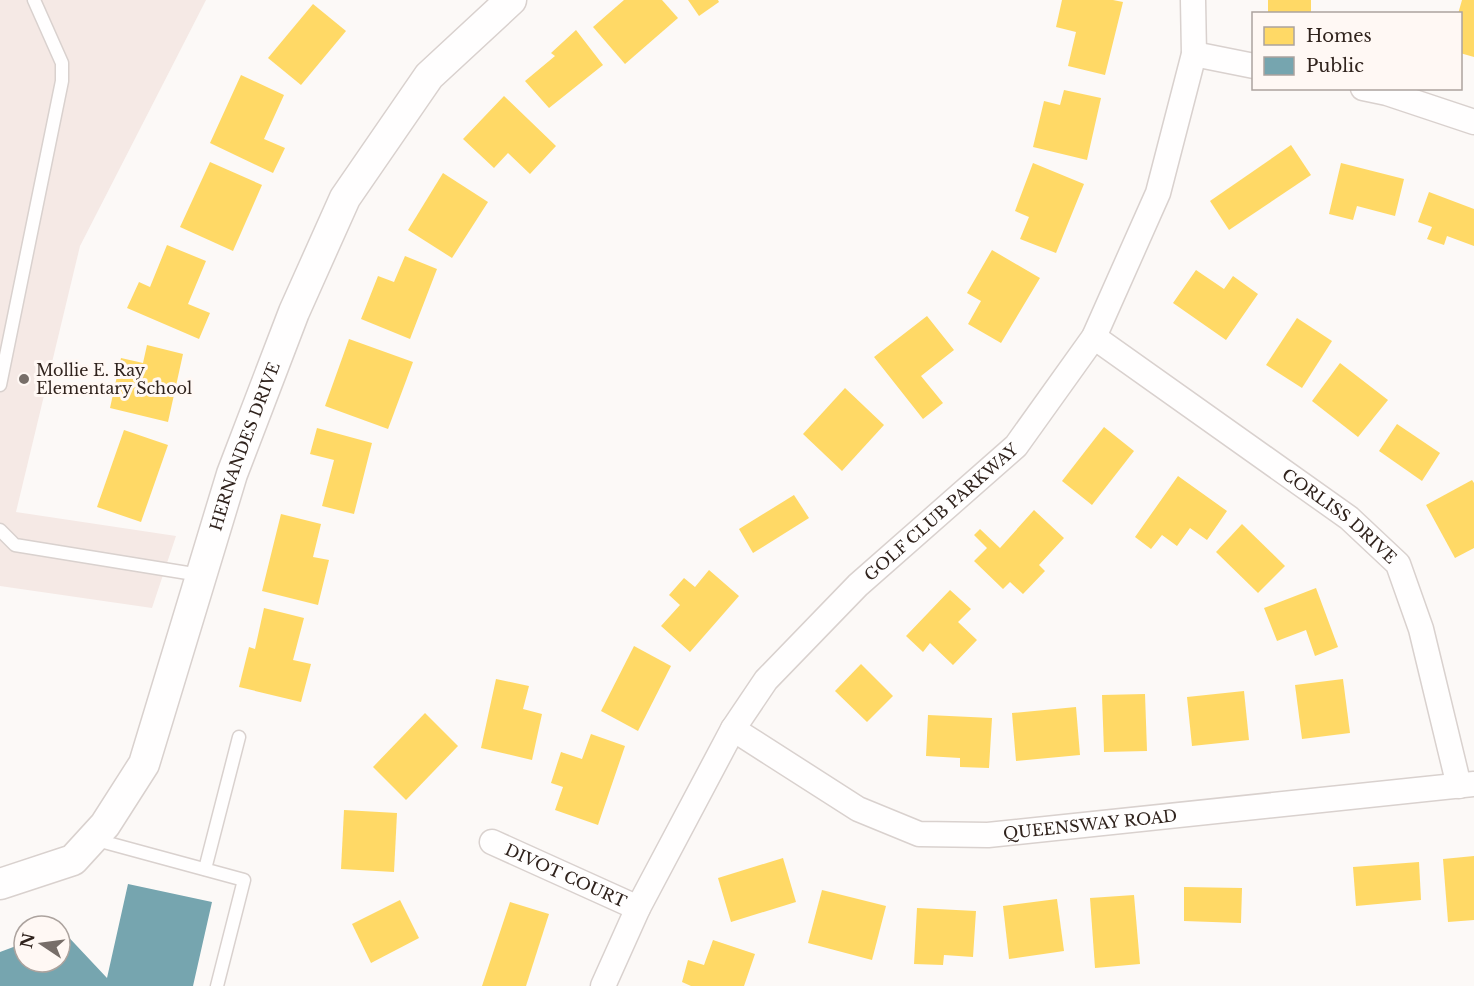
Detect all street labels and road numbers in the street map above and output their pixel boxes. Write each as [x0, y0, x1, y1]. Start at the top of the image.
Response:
street label: HERNANDES DRIVE [205, 359, 284, 533]
street label: GOLF CLUB PARKWAY [860, 439, 1022, 585]
street label: CORLISS DRIVE [1279, 464, 1401, 568]
street label: QUEENSWAY ROAD [1002, 805, 1178, 843]
street label: DIVOT COURT [502, 839, 630, 912]

